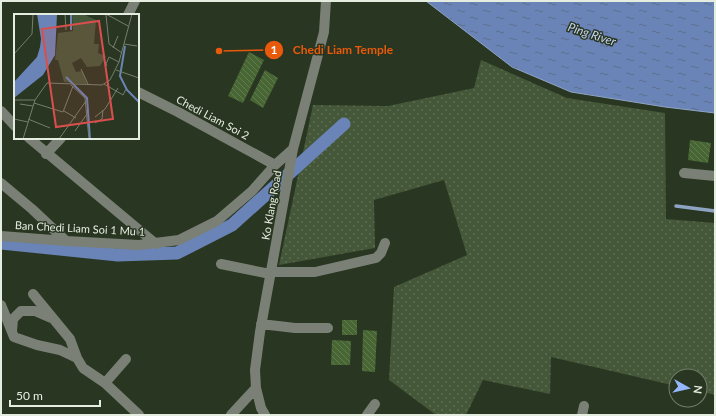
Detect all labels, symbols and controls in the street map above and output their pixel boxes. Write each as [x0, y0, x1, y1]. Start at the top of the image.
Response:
inset map [14, 14, 139, 139]
water label: Ping River [566, 19, 619, 49]
callout: Chedi Liam Temple [264, 38, 401, 62]
text: 1 [271, 42, 278, 57]
text: Chedi Liam Temple [293, 42, 394, 57]
street label: Chedi Liam Soi 2 [174, 92, 252, 142]
street label: Ko Klang Road [258, 169, 284, 241]
street label: Ban Chedi Liam Soi 1 Mu 1 [15, 218, 145, 238]
north arrow [668, 368, 708, 408]
scale bar [10, 382, 100, 408]
text: N [691, 384, 705, 395]
text: 50 m [16, 388, 43, 403]

